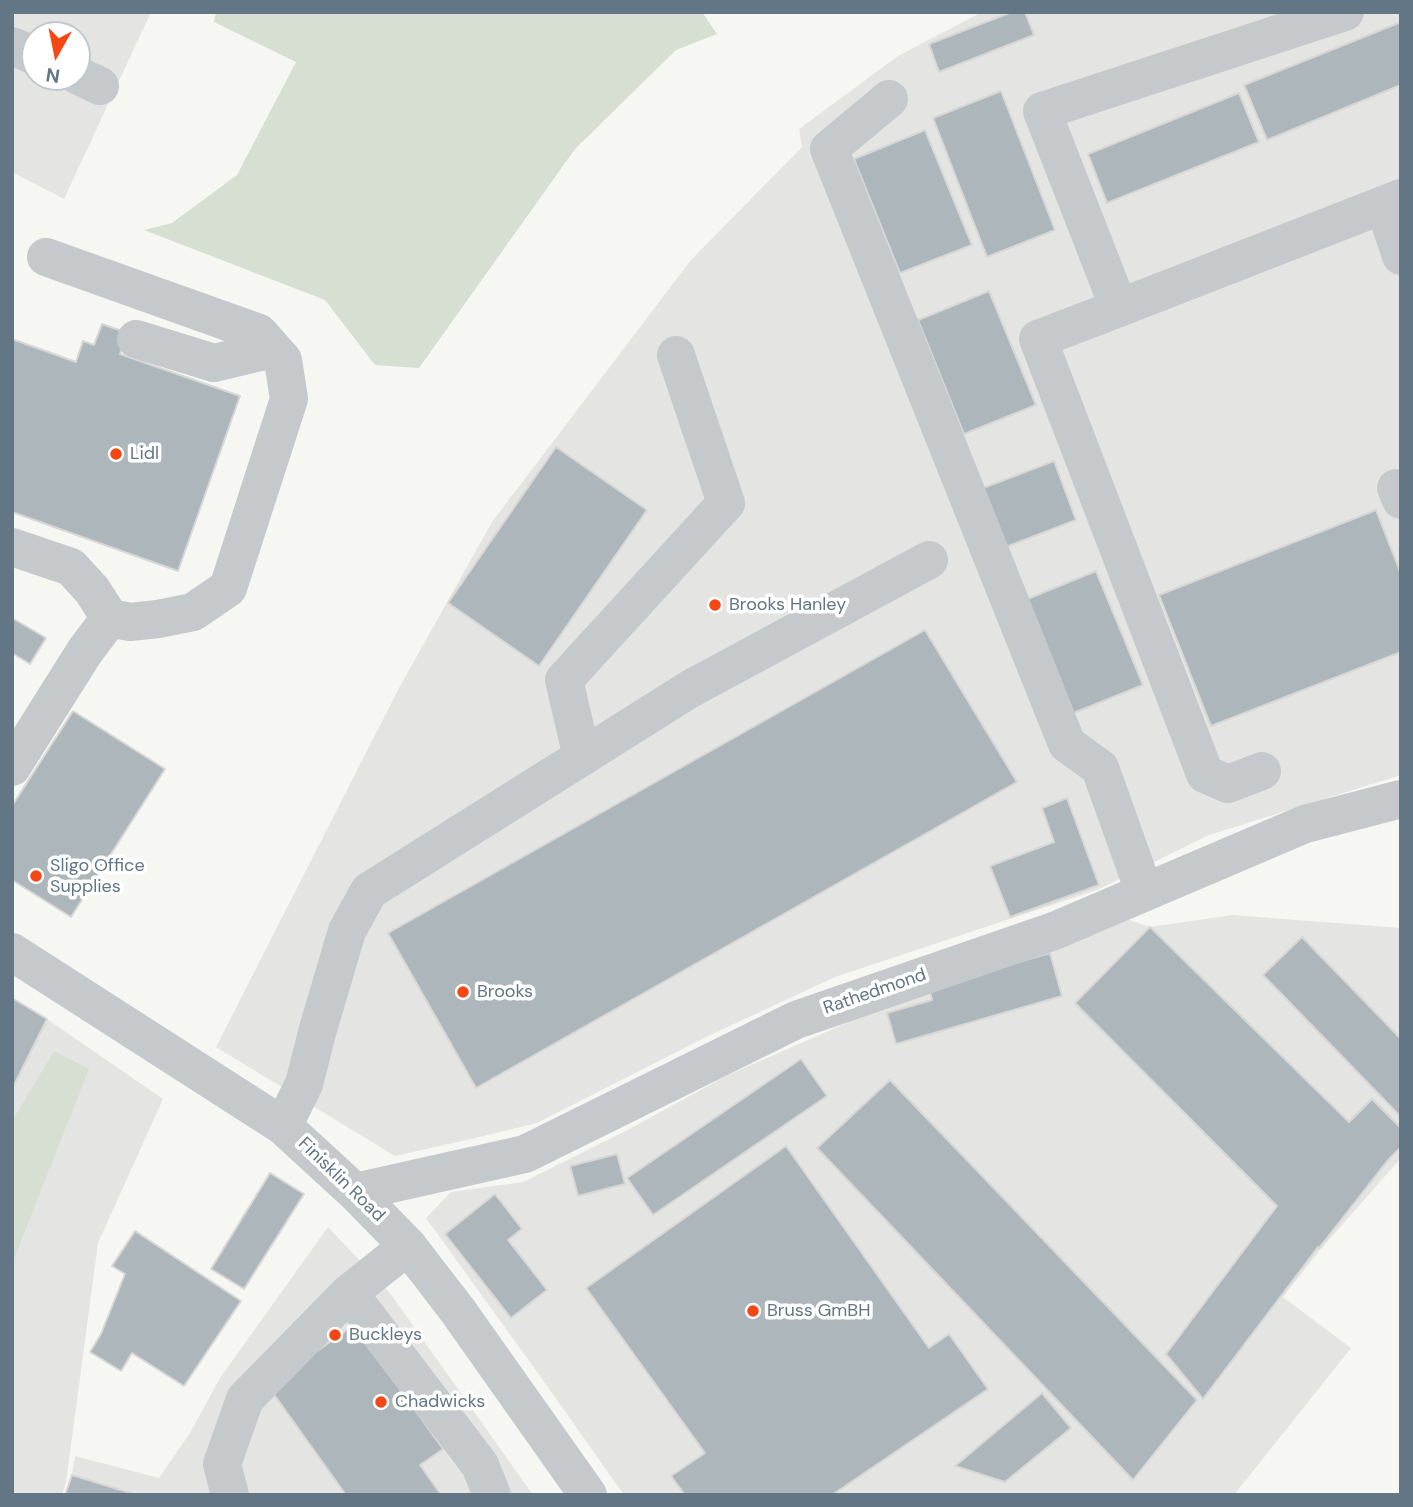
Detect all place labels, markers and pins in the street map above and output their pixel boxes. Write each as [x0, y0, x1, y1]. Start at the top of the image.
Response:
place label: Lidl [130, 443, 159, 465]
marker: Lidl [108, 446, 124, 462]
place label: Brooks Hanley [729, 594, 846, 616]
marker: Brooks Hanley [707, 597, 723, 613]
place label: Sligo Office Supplies [50, 855, 145, 898]
marker: Sligo Office Supplies [28, 868, 44, 884]
place label: Brooks [477, 981, 533, 1003]
marker: Brooks [455, 984, 471, 1000]
place label: Bruss GmBH [767, 1300, 870, 1322]
marker: Bruss GmBH [745, 1303, 761, 1319]
place label: Buckleys [349, 1324, 422, 1346]
marker: Buckleys [327, 1327, 343, 1343]
place label: Chadwicks [395, 1391, 485, 1413]
marker: Chadwicks [373, 1394, 389, 1410]

